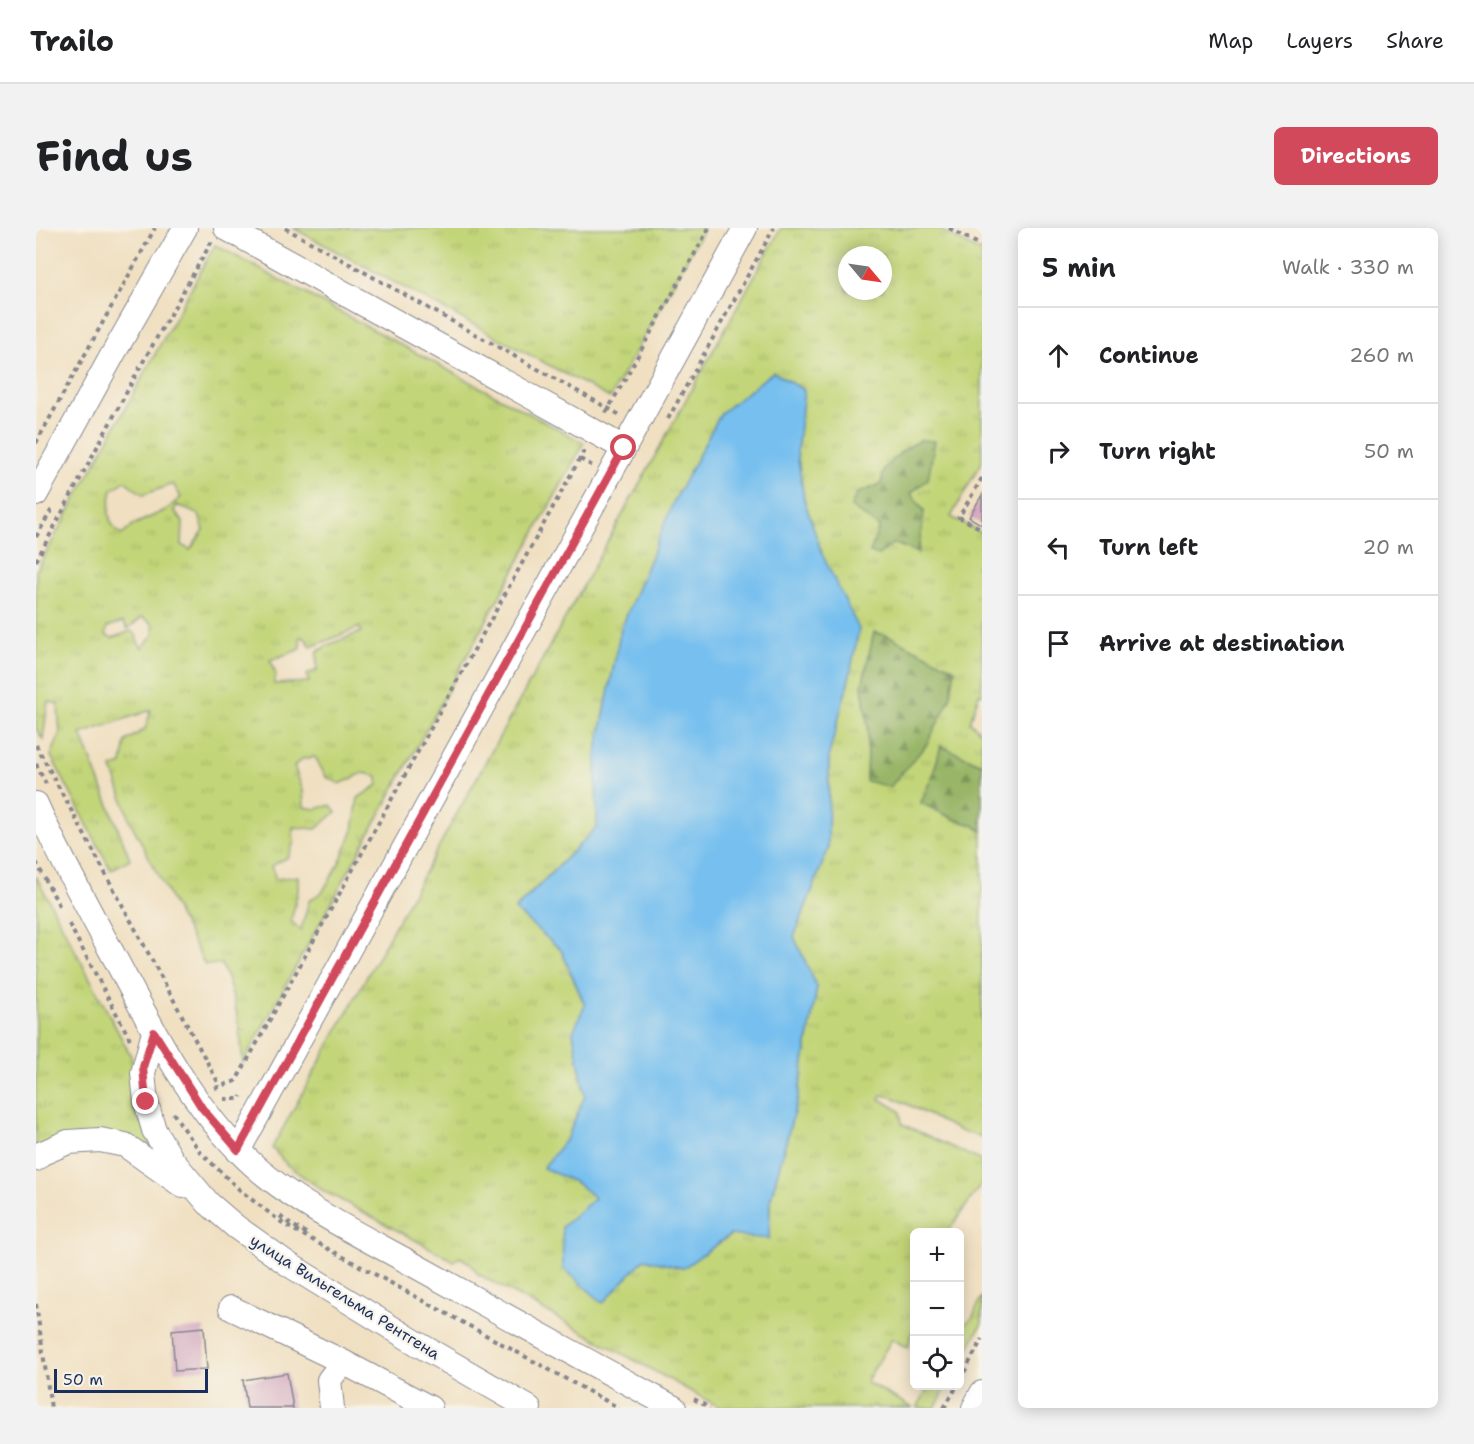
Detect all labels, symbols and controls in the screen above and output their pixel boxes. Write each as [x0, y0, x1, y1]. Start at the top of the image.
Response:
text: Trailo [30, 22, 114, 60]
text: Map [1208, 27, 1253, 55]
text: Layers [1286, 27, 1353, 55]
text: Share [1386, 27, 1444, 55]
button: Directions [1274, 127, 1438, 185]
text: Find us [36, 128, 193, 184]
north arrow [838, 246, 892, 300]
text: 5 min [1042, 250, 1116, 285]
text: Walk · 330 m [1282, 254, 1414, 280]
icon: ahead [1042, 339, 1075, 372]
text: Continue [1099, 341, 1199, 370]
text: 260 m [1349, 342, 1414, 368]
route start [610, 434, 636, 460]
icon: right [1042, 435, 1075, 468]
text: Turn right [1099, 437, 1216, 466]
text: 50 m [1364, 438, 1414, 464]
icon: left [1042, 531, 1075, 564]
text: Turn left [1099, 533, 1198, 562]
text: 20 m [1363, 534, 1414, 560]
icon: arrive [1042, 627, 1075, 660]
text: Arrive at destination [1099, 629, 1345, 658]
route end [132, 1088, 158, 1114]
map controls [910, 1228, 964, 1390]
button: + [910, 1228, 964, 1282]
street label: улица Вильгельма Рентгена [246, 1230, 444, 1364]
button: − [910, 1282, 964, 1336]
button: locate [910, 1336, 964, 1390]
scale bar [54, 1366, 208, 1394]
text: 50 m [63, 1369, 103, 1390]

